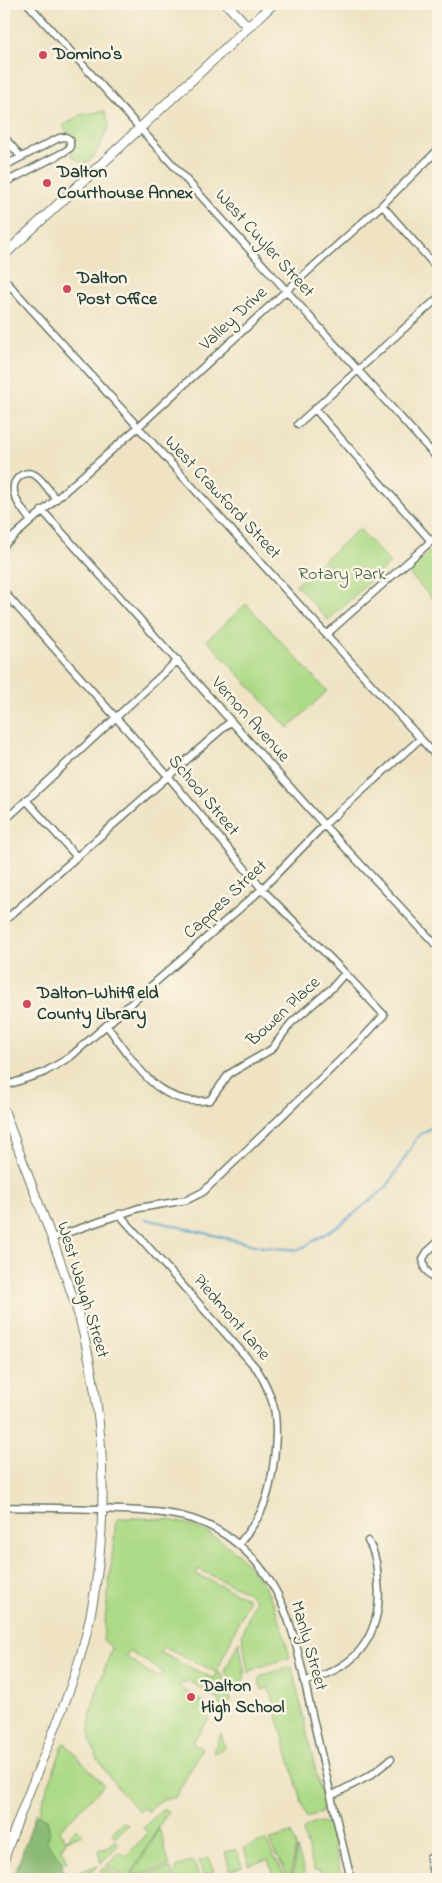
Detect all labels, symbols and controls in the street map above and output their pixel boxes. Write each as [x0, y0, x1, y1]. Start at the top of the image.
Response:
place label: Domino's [52, 42, 122, 68]
marker: Domino's [37, 49, 49, 61]
place label: Dalton Courthouse Annex [56, 160, 193, 207]
marker: Dalton Courthouse Annex [41, 177, 53, 189]
street label: West Cuyler Street [208, 184, 320, 304]
place label: Dalton Post Office [76, 266, 158, 313]
street label: Valley Drive [194, 280, 274, 358]
marker: Dalton Post Office [61, 283, 73, 295]
street label: West Crawford Street [158, 430, 286, 566]
park label: Rotary Park [298, 562, 386, 588]
street label: Vernon Avenue [204, 671, 296, 769]
street label: School Street [161, 750, 245, 842]
street label: Cappes Street [178, 854, 274, 946]
street label: Bowen Place [240, 970, 328, 1054]
place label: Dalton-Whitfield County Library [36, 981, 159, 1029]
marker: Dalton-Whitfield County Library [21, 998, 33, 1010]
street label: West Waugh Street [48, 1219, 115, 1362]
street label: Piedmont Lane [186, 1269, 276, 1368]
street label: Manly Street [283, 1598, 333, 1694]
place label: Dalton High School [200, 1674, 284, 1722]
marker: Dalton High School [185, 1691, 197, 1703]

